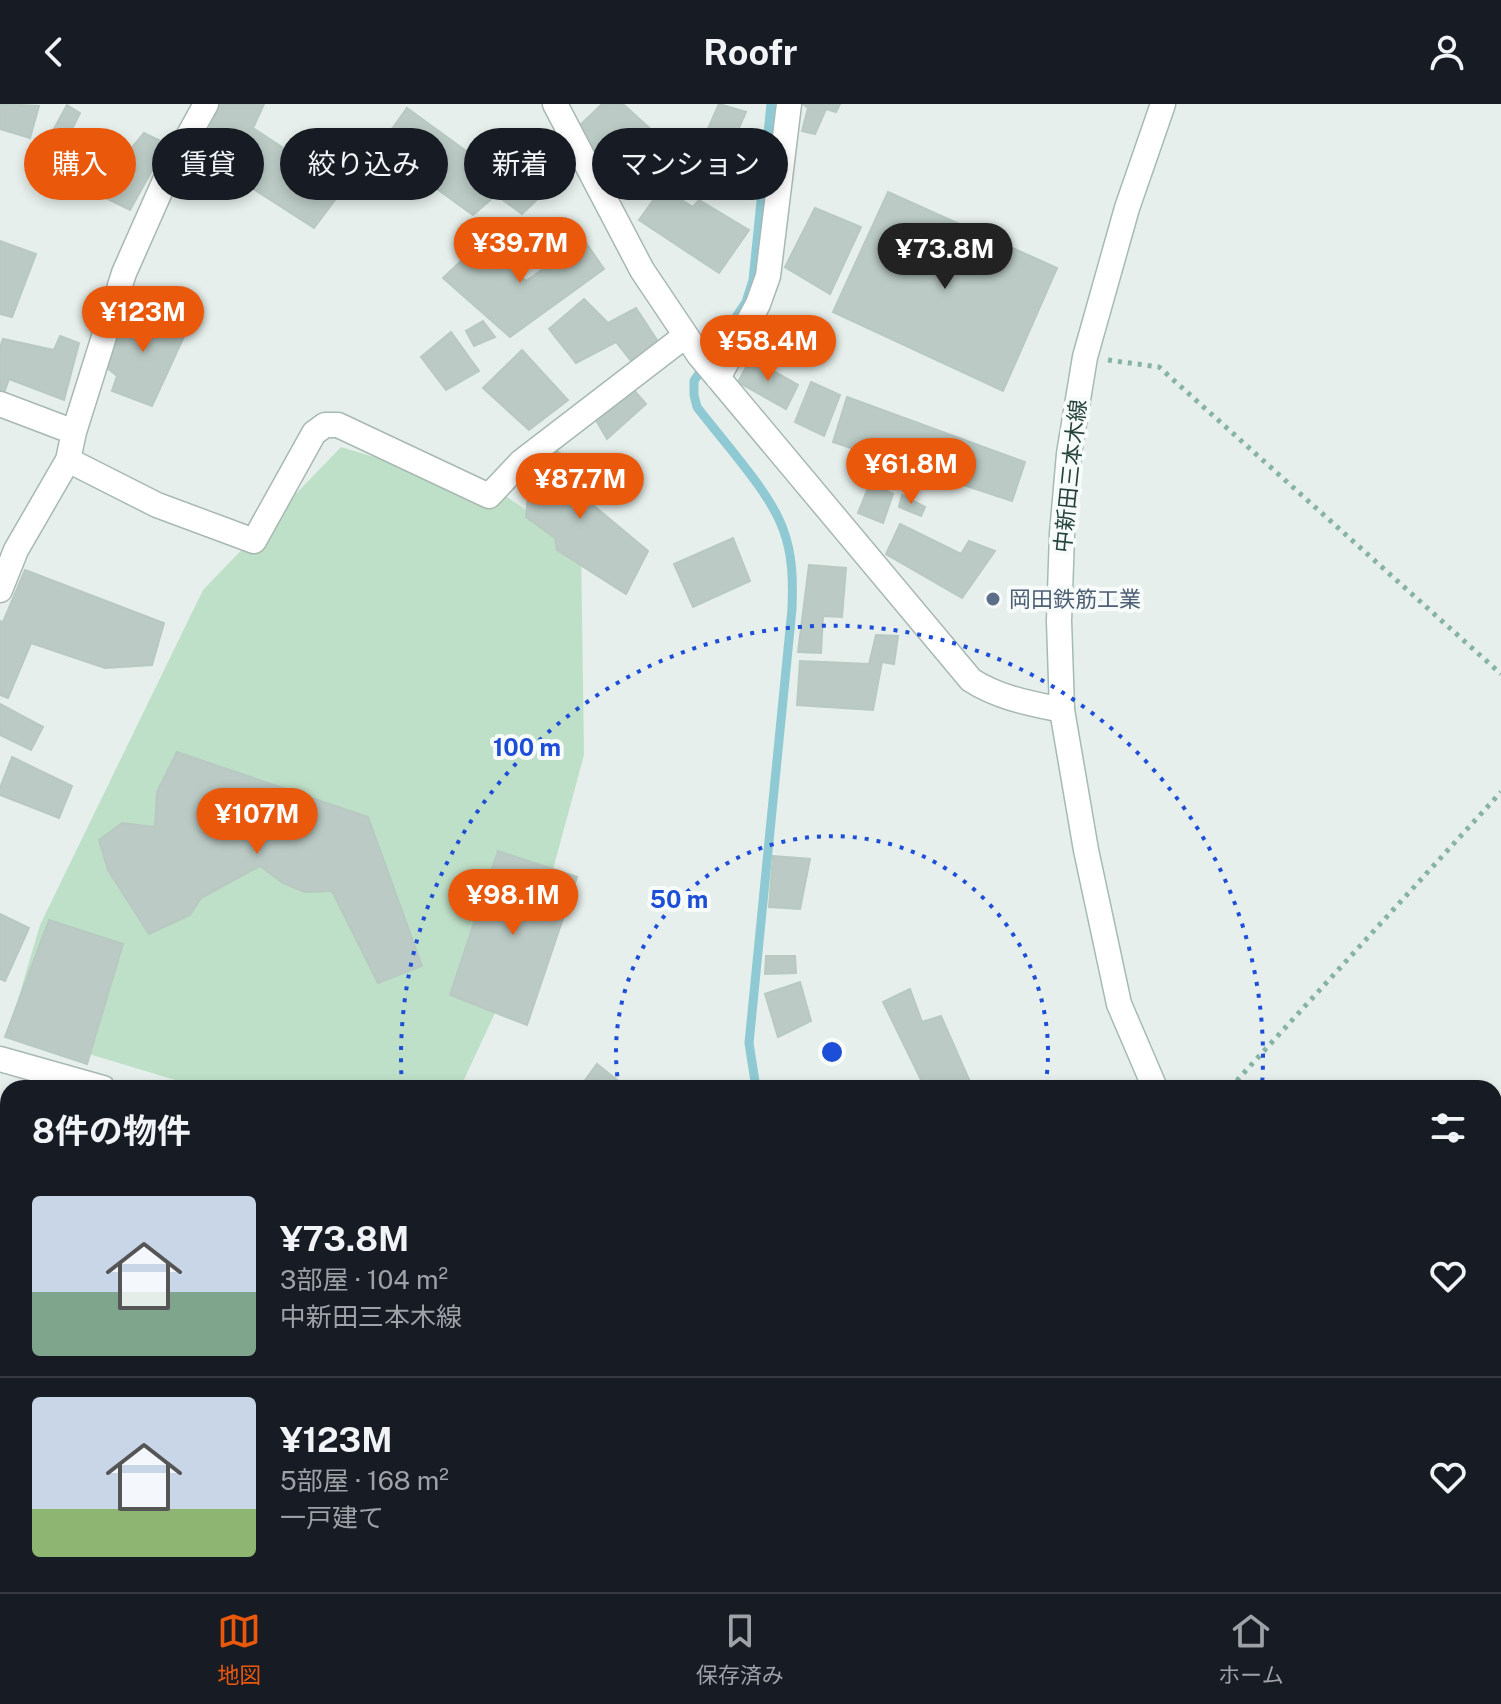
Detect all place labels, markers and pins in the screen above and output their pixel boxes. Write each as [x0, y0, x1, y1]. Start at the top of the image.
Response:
pin: ¥39.7M [455, 217, 585, 285]
pin: ¥73.8M [880, 223, 1010, 291]
pin: ¥123M [87, 286, 199, 354]
pin: ¥58.4M [703, 315, 833, 383]
pin: ¥61.8M [846, 438, 976, 506]
pin: ¥87.7M [515, 453, 645, 521]
place label: 岡田鉄筋工業 [1009, 586, 1141, 612]
marker: 岡田鉄筋工業 [984, 590, 1002, 608]
pin: ¥107M [201, 788, 313, 856]
pin: ¥98.1M [448, 869, 578, 937]
centre of rings [818, 1038, 846, 1066]

